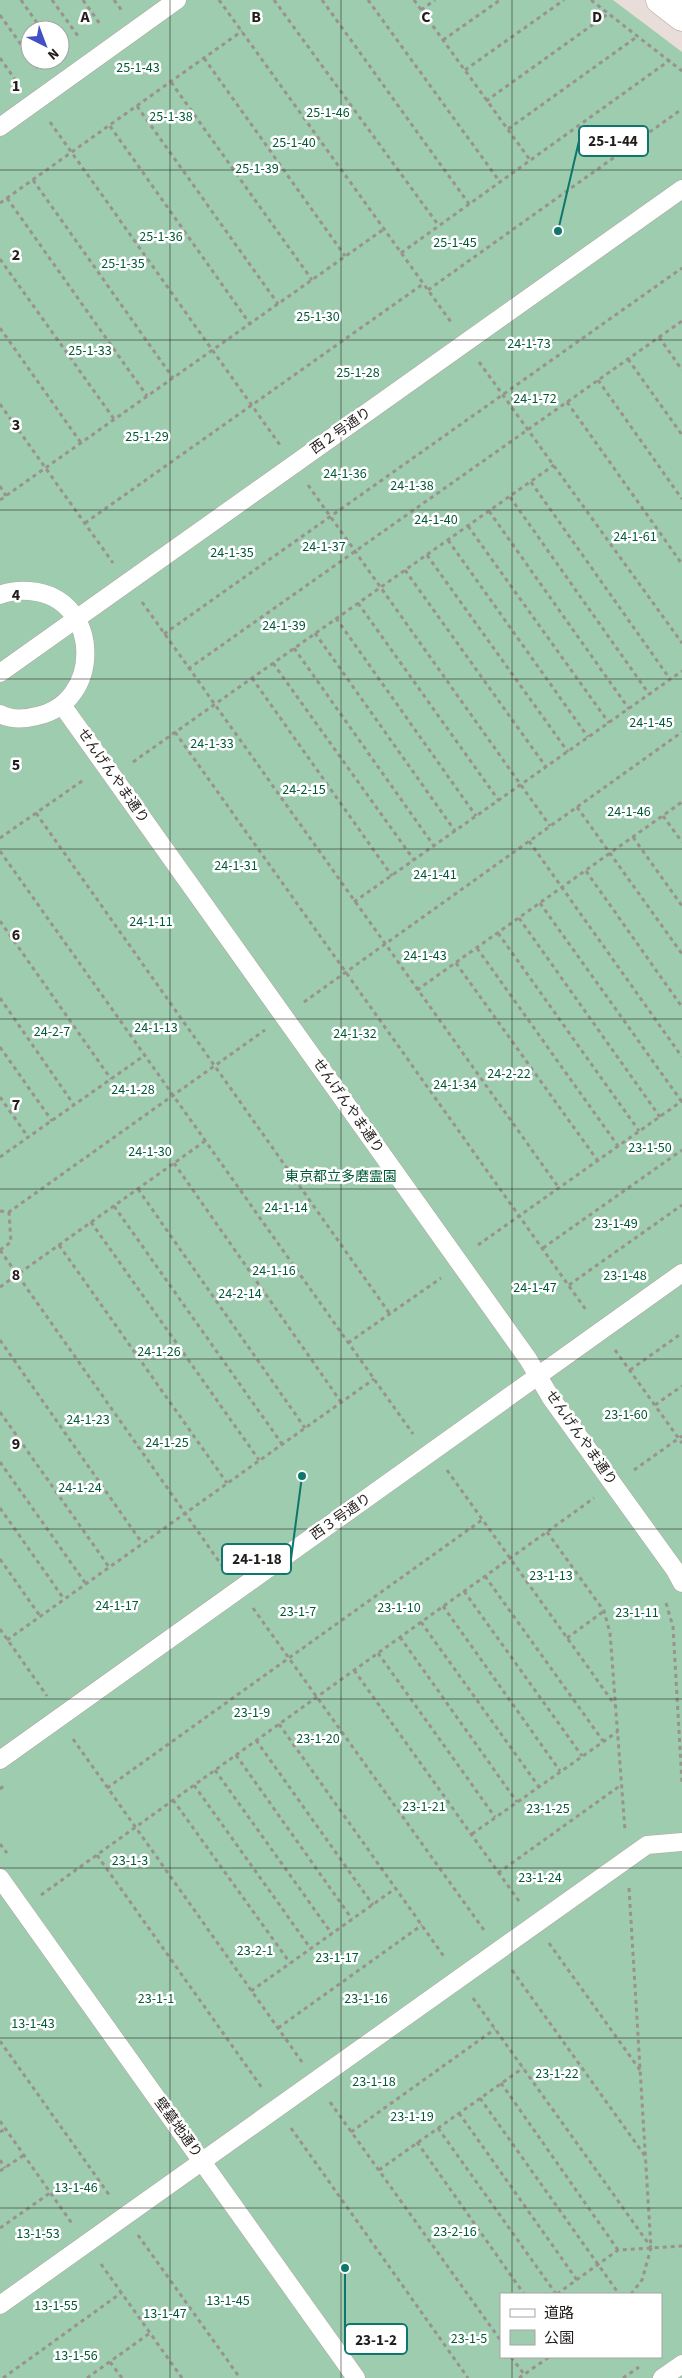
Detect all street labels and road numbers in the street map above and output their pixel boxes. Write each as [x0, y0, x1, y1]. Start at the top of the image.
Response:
street label: 西２号通り [307, 403, 375, 459]
street label: せんげんやま通り [73, 724, 153, 828]
street label: せんげんやま通り [308, 1054, 388, 1158]
street label: せんげんやま通り [541, 1386, 621, 1490]
street label: 西３号通り [307, 1489, 375, 1545]
street label: 壁墓地通り [149, 2094, 207, 2162]

